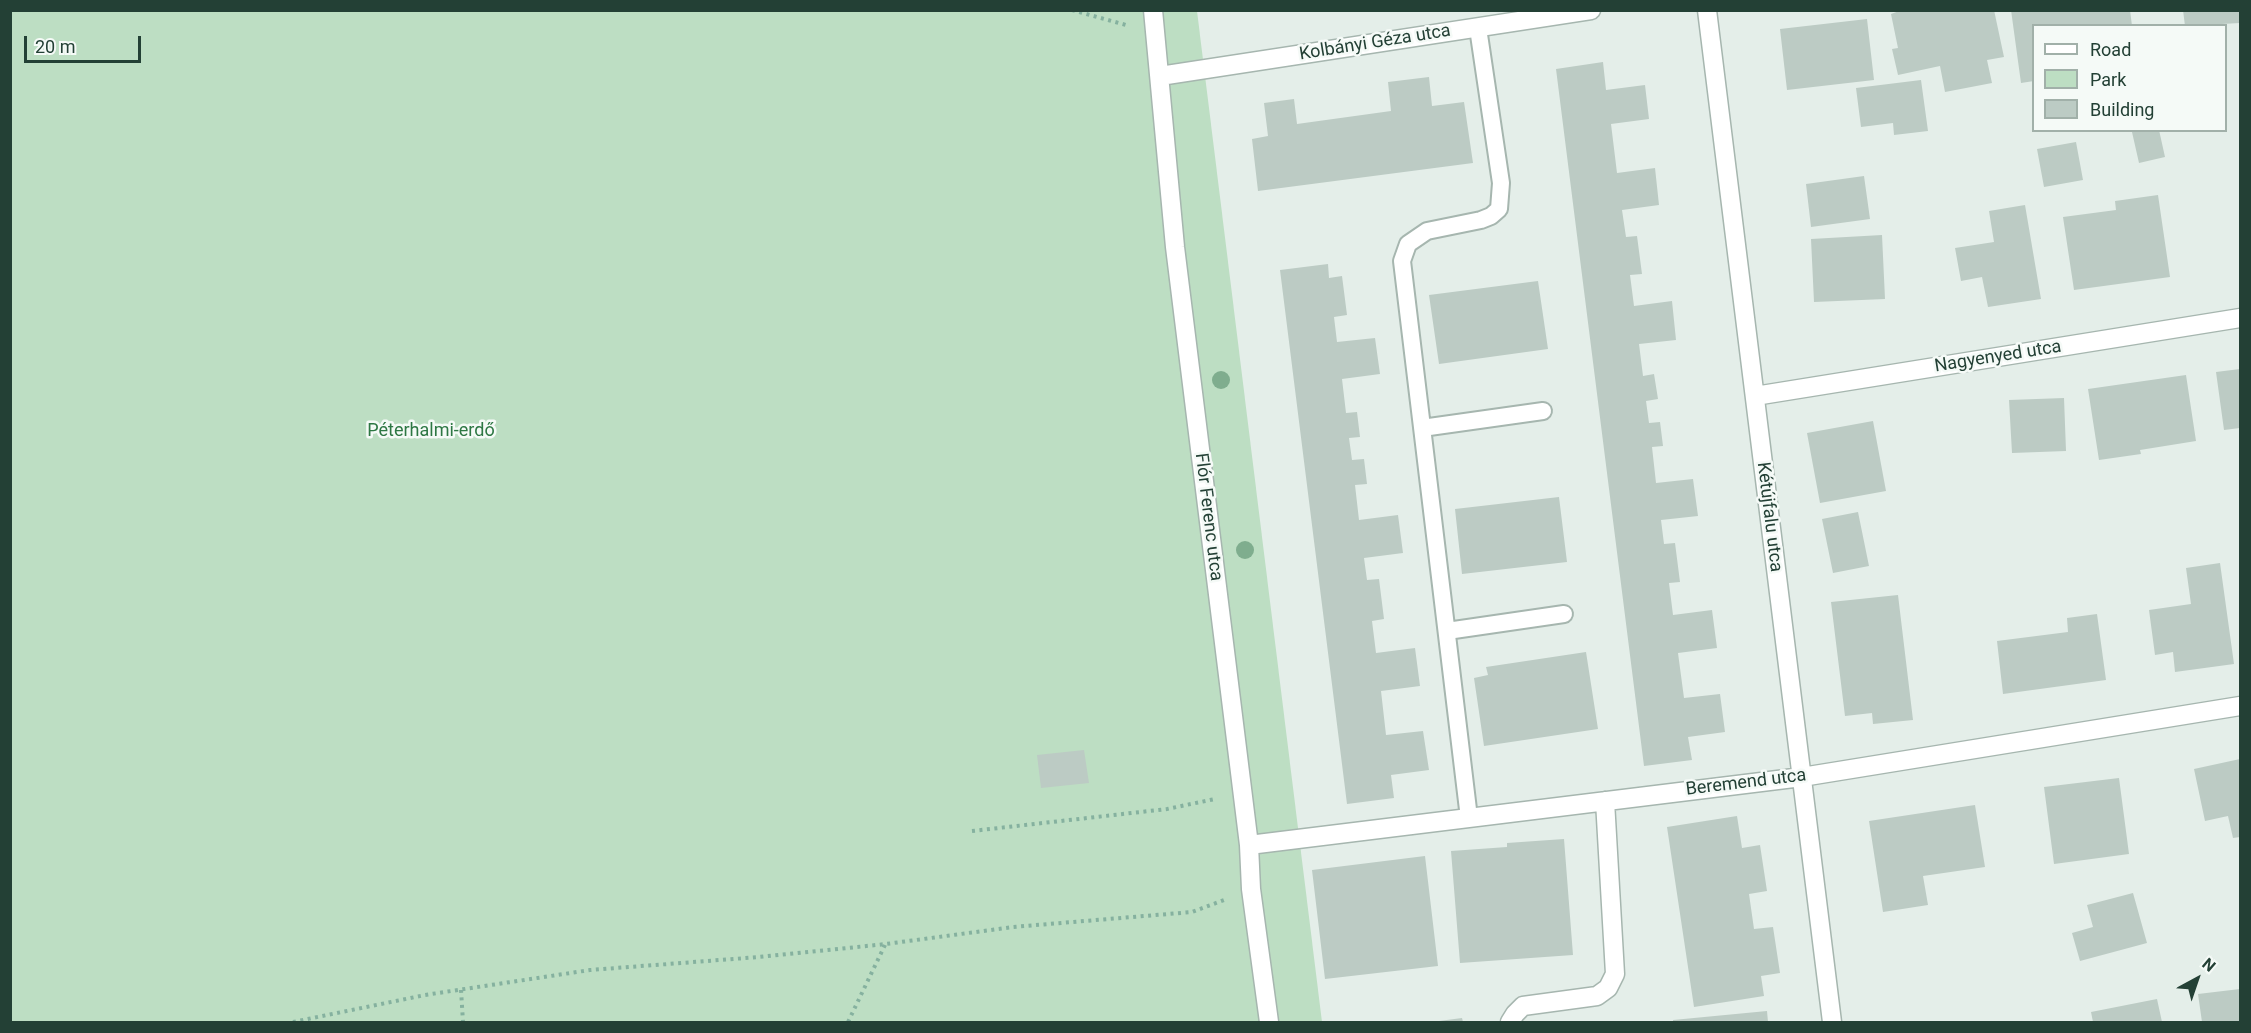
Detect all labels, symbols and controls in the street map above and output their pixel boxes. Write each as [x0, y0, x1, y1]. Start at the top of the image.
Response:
street label: Kolbányi Géza utca [1298, 20, 1452, 66]
scale bar [27, 24, 144, 62]
legend [2032, 24, 2227, 132]
text: 20 m [35, 36, 75, 57]
text: Road [2090, 39, 2131, 60]
text: Park [2090, 69, 2126, 90]
text: Building [2090, 99, 2154, 120]
street label: Nagyenyed utca [1933, 336, 2063, 378]
park label: Péterhalmi-erdő [367, 420, 495, 442]
street label: Flór Ferenc utca [1189, 452, 1227, 582]
street label: Kétújfalu utca [1752, 461, 1786, 573]
street label: Beremend utca [1685, 765, 1807, 801]
north arrow [2167, 949, 2227, 1009]
text: N [2198, 954, 2219, 976]

